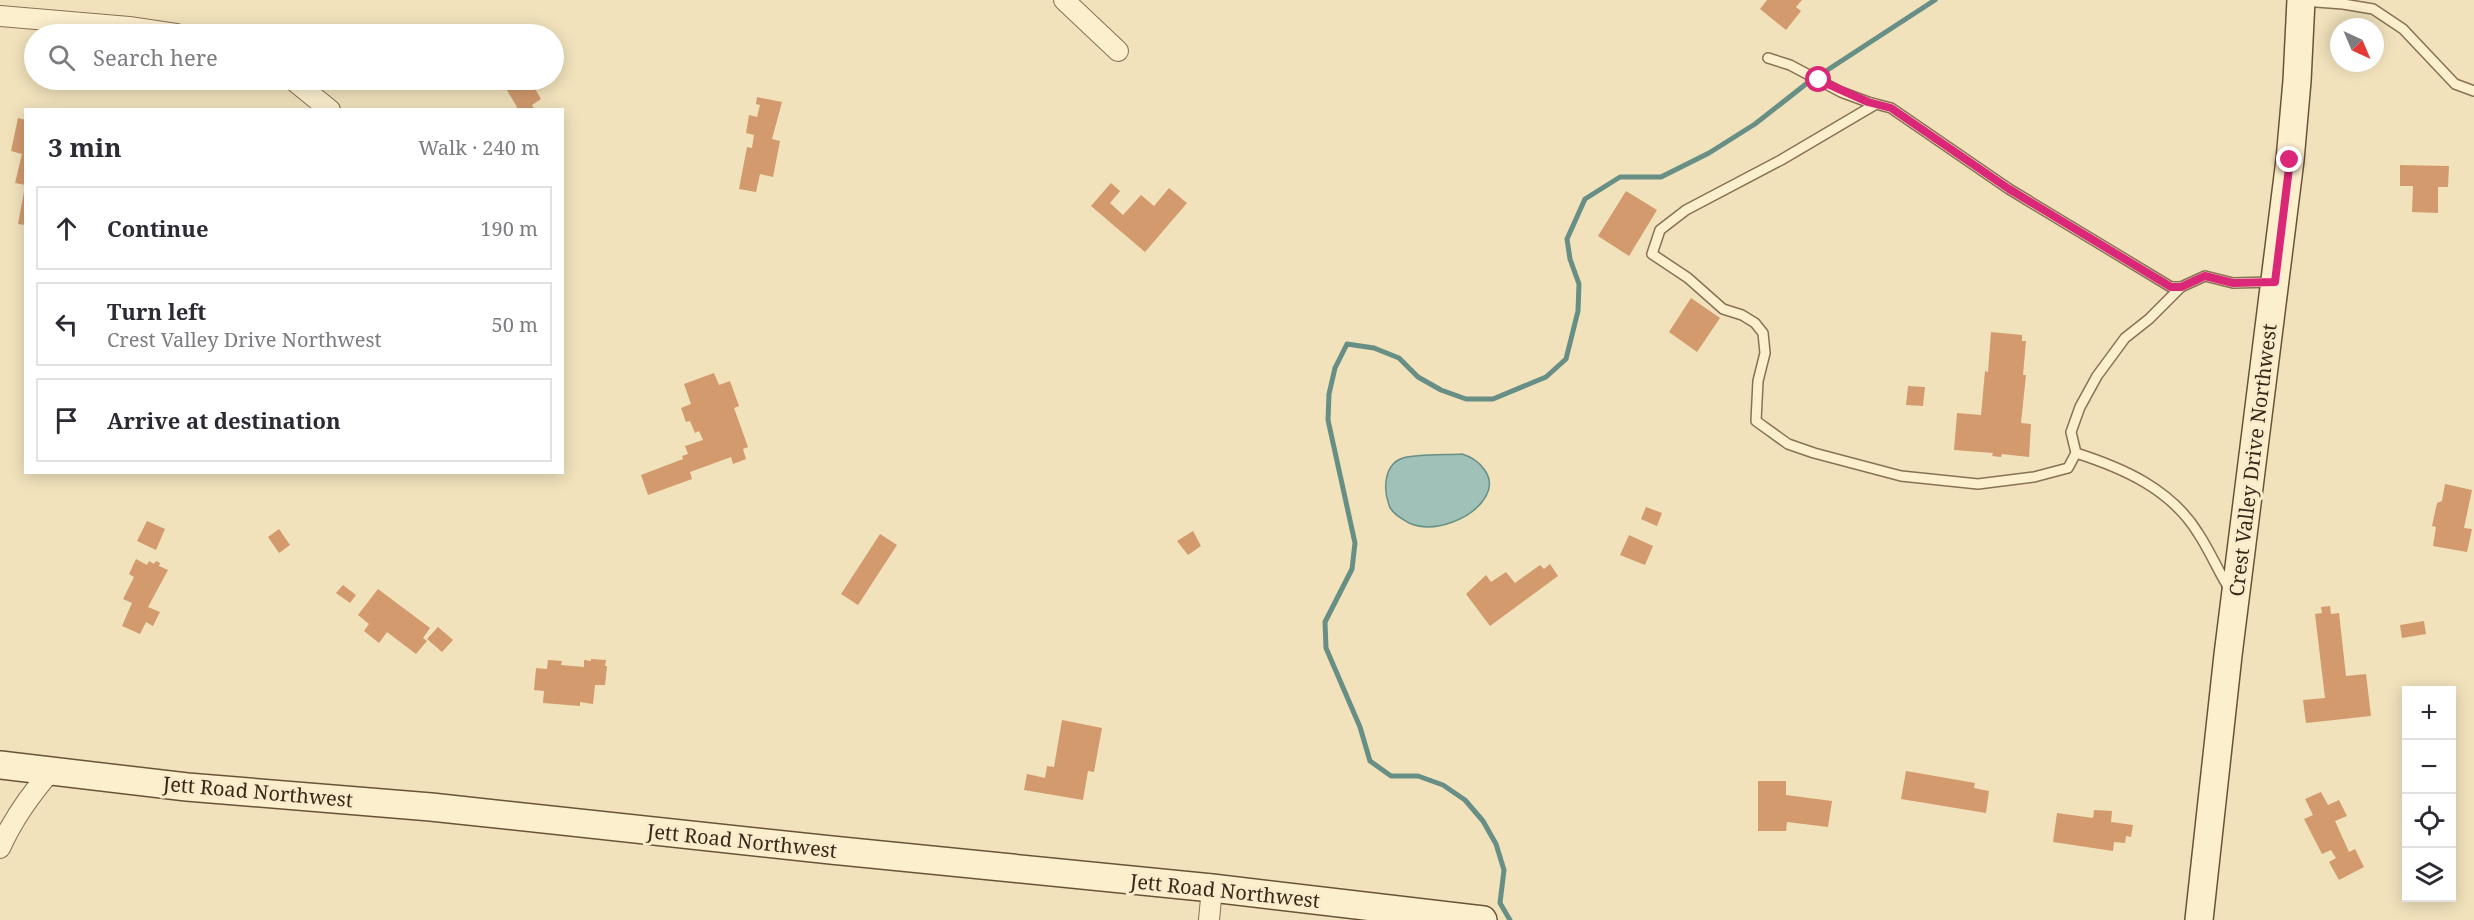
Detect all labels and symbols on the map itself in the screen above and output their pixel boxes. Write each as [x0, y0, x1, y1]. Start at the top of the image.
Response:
north arrow [2330, 18, 2384, 72]
route start [1805, 66, 1831, 92]
route end [2276, 146, 2302, 172]
street label: Crest Valley Drive Northwest [2222, 322, 2283, 598]
street label: Jett Road Northwest [161, 770, 354, 813]
street label: Jett Road Northwest [645, 817, 838, 864]
street label: Jett Road Northwest [1128, 867, 1321, 914]

